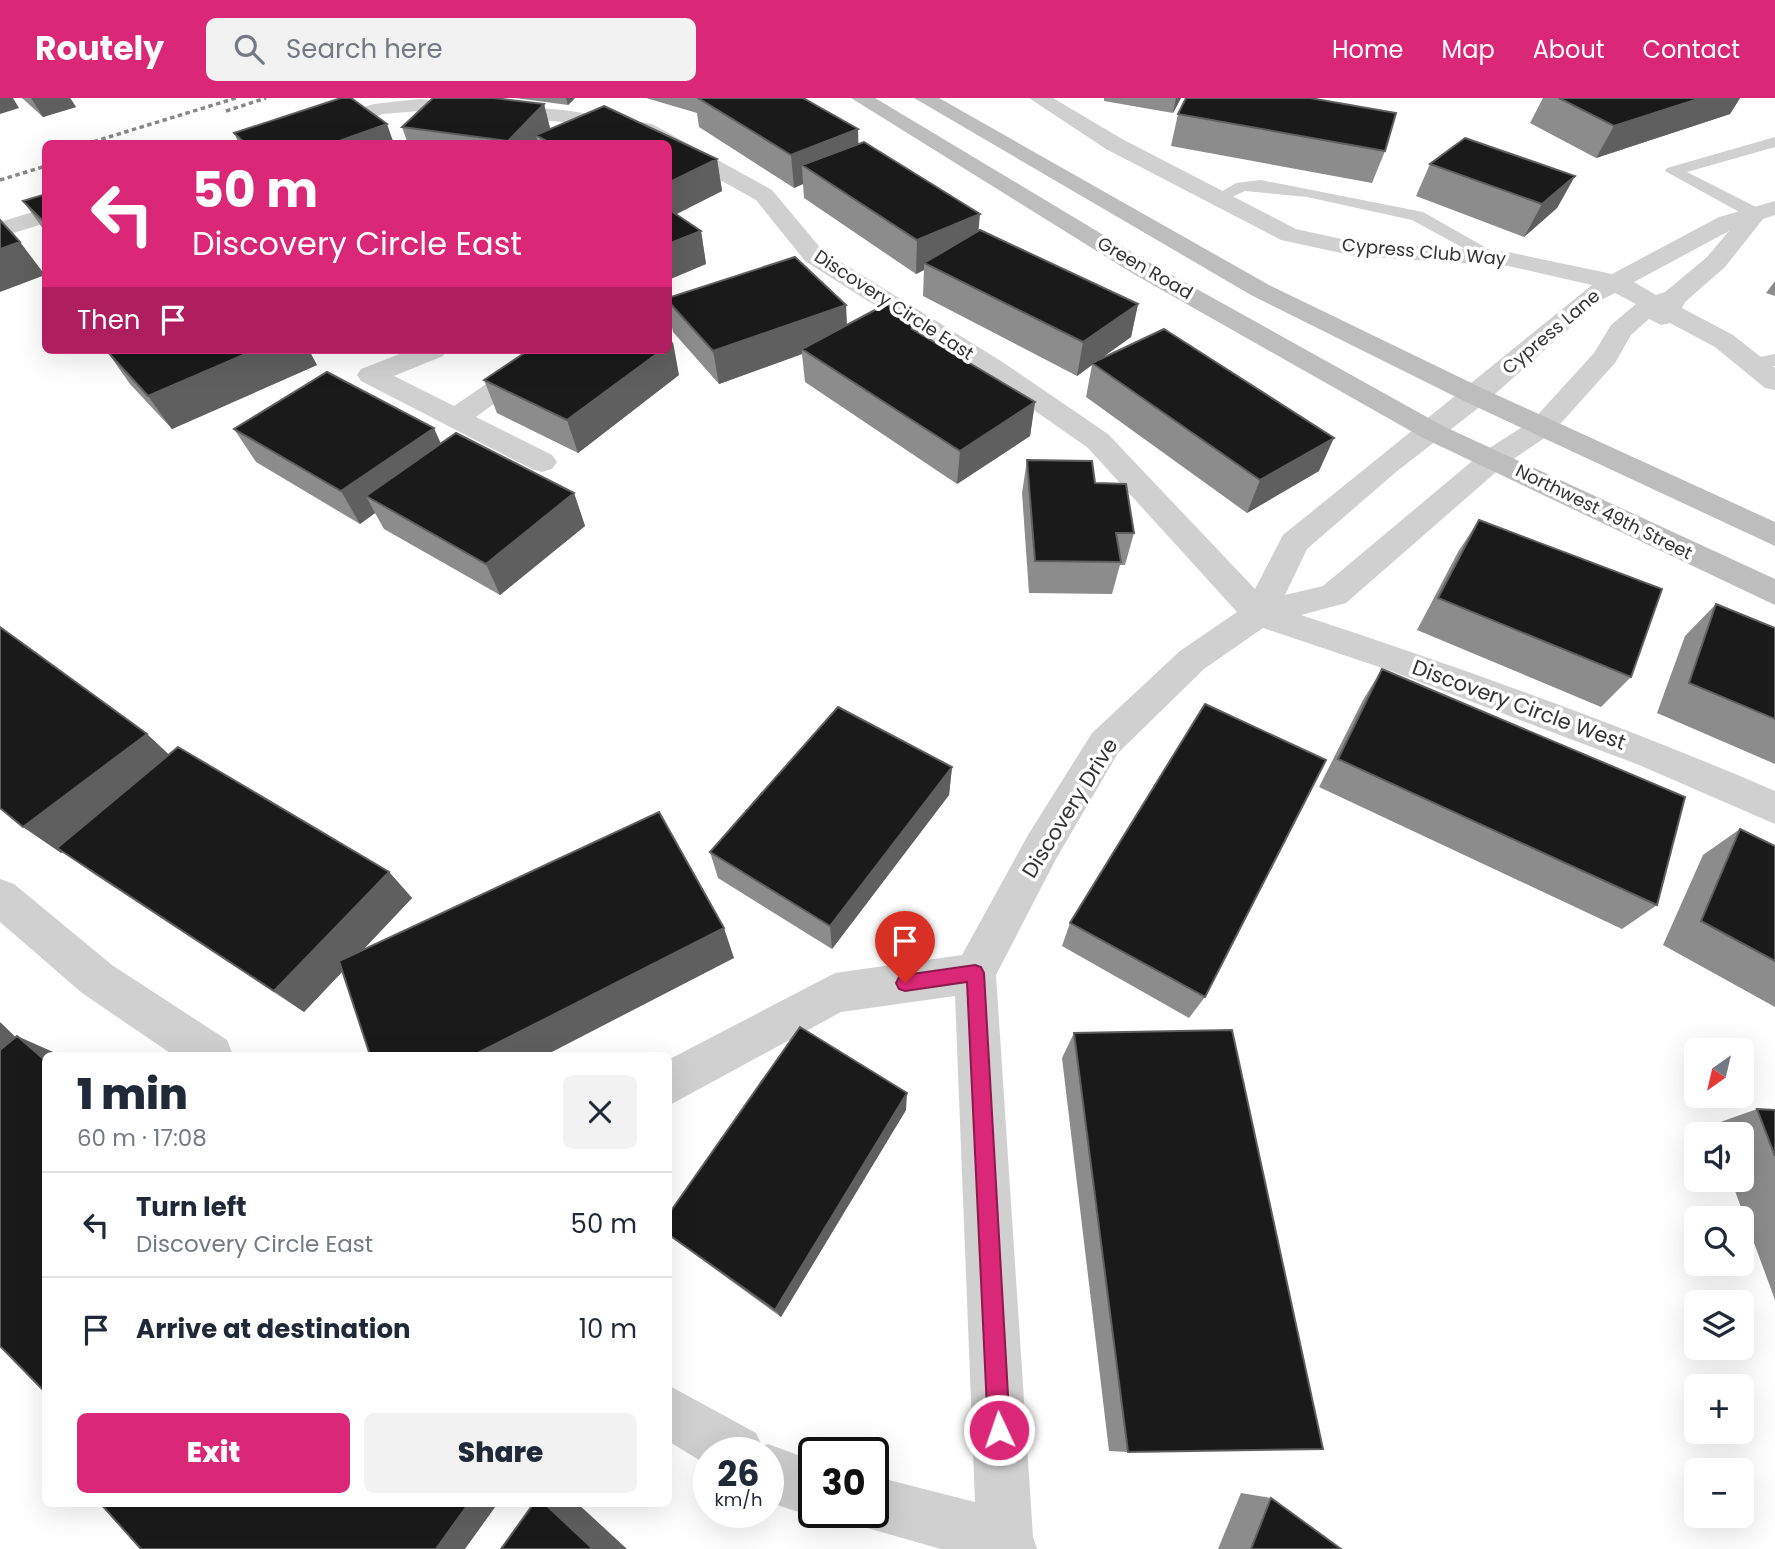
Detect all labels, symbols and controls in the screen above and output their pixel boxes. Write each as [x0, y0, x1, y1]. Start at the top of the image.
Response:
search box [206, 18, 696, 81]
text: Routely [35, 25, 164, 72]
icon: search [230, 30, 268, 68]
text: Search here [286, 31, 443, 67]
text: Home [1332, 33, 1404, 66]
text: Map [1442, 33, 1495, 66]
text: About [1533, 33, 1604, 66]
text: Contact [1642, 33, 1740, 66]
text: 50 m [192, 156, 318, 224]
icon: left [77, 168, 168, 259]
text: Discovery Circle East [192, 221, 522, 266]
street label: Green Road [1093, 230, 1197, 305]
street label: Cypress Club Way [1341, 232, 1507, 271]
street label: Discovery Circle East [810, 244, 979, 366]
street label: Cypress Lane [1497, 283, 1605, 380]
icon: arrive [154, 301, 192, 339]
text: Then [77, 302, 140, 338]
street label: Northwest 49th Street [1512, 458, 1697, 565]
street label: Discovery Circle West [1408, 652, 1630, 757]
street label: Discovery Drive [1015, 732, 1124, 883]
pin [875, 911, 935, 983]
icon: arrive [886, 922, 924, 960]
north arrow [1684, 1038, 1754, 1108]
map controls [1684, 1038, 1754, 1528]
text: 1 min [77, 1065, 188, 1124]
button: close [563, 1075, 637, 1149]
text: 60 m · 17:08 [77, 1122, 207, 1154]
button: sound [1684, 1122, 1754, 1192]
text: Turn left [136, 1189, 247, 1225]
icon: left [77, 1206, 115, 1244]
text: 50 m [571, 1206, 637, 1242]
button: search [1684, 1206, 1754, 1276]
text: Discovery Circle East [136, 1228, 373, 1260]
button: layers [1684, 1290, 1754, 1360]
icon: arrive [77, 1311, 115, 1349]
text: Arrive at destination [136, 1311, 411, 1347]
text: 10 m [579, 1311, 637, 1347]
button: + [1684, 1374, 1754, 1444]
position arrow [962, 1393, 1036, 1467]
button: Exit [77, 1413, 350, 1493]
button: Share [364, 1413, 637, 1493]
speed limit sign: 30 [798, 1437, 889, 1528]
text: 26 [717, 1449, 760, 1498]
button: − [1684, 1458, 1754, 1528]
text: km/h [715, 1487, 762, 1512]

